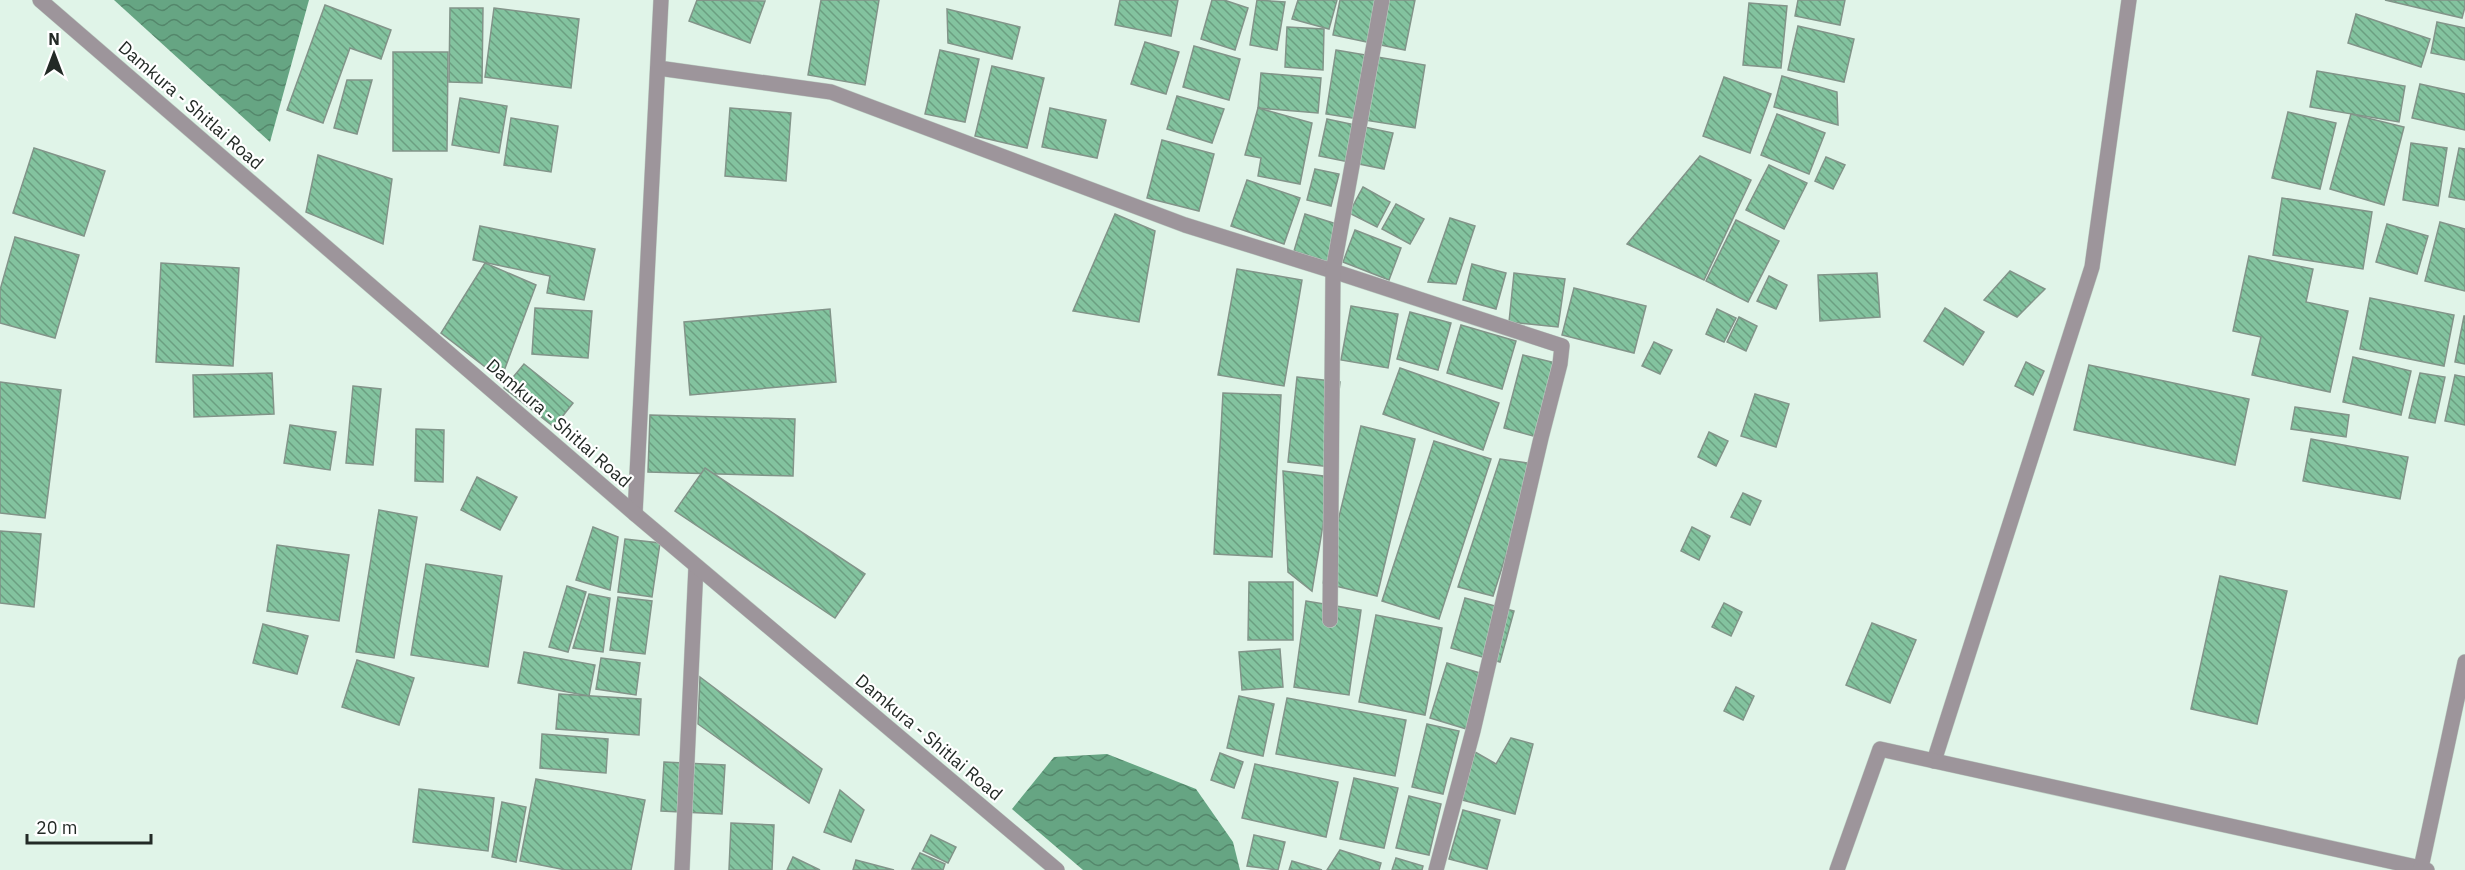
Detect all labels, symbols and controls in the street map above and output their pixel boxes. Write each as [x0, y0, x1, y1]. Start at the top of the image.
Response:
north arrow [24, 24, 84, 84]
text: N [48, 29, 60, 49]
street label: Damkura - Shitlai Road [114, 36, 268, 174]
street label: Damkura - Shitlai Road [482, 354, 636, 492]
street label: Damkura - Shitlai Road [851, 669, 1007, 805]
scale bar [27, 807, 152, 845]
text: 20 m [36, 816, 78, 839]

